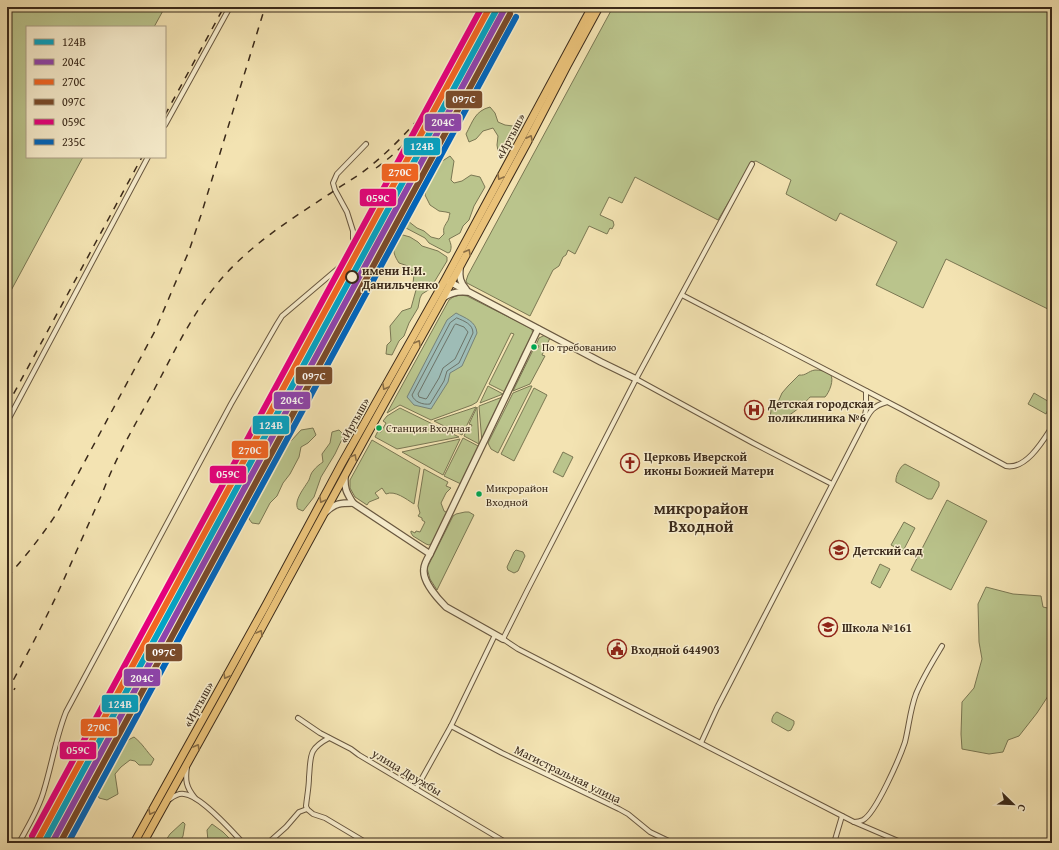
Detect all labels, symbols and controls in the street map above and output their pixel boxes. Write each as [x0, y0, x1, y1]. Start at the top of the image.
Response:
legend [26, 26, 166, 158]
text: 124В [62, 33, 86, 50]
text: 204С [62, 53, 86, 70]
text: 270С [62, 73, 86, 90]
line badge: 097С [445, 90, 483, 109]
text: 097С [452, 91, 476, 107]
text: 097С [62, 93, 86, 110]
street label: «Иртыш» [491, 110, 529, 162]
text: 059С [62, 113, 86, 130]
line badge: 204С [424, 113, 462, 132]
text: 204С [431, 114, 455, 130]
text: 235С [62, 133, 86, 150]
one-way arrow [525, 135, 533, 142]
line badge: 124В [403, 137, 441, 156]
text: 124В [410, 138, 434, 154]
line badge: 270С [381, 163, 419, 182]
text: 270С [388, 164, 412, 180]
one-way arrow [498, 173, 505, 180]
line badge: 059С [359, 188, 397, 207]
text: 059С [366, 190, 390, 206]
one-way arrow [463, 249, 470, 256]
place label: имени Н.И. Данильченко [361, 262, 439, 293]
marker: имени Н.И. Данильченко [345, 270, 359, 284]
place label: По требованию [542, 339, 616, 355]
one-way arrow [413, 340, 420, 348]
marker: По требованию [529, 342, 539, 352]
line badge: 097С [295, 366, 333, 385]
text: 097С [302, 368, 326, 384]
one-way arrow [382, 383, 389, 390]
line badge: 204С [273, 391, 311, 410]
text: 204С [280, 392, 304, 408]
street label: «Иртыш» [335, 394, 374, 446]
place label: Детская городская поликлиника №6 [767, 395, 874, 426]
hospital icon: Детская городская поликлиника №6 [743, 399, 765, 421]
line badge: 124В [252, 415, 290, 435]
text: 124В [259, 417, 283, 433]
place label: Станция Входная [386, 420, 471, 436]
marker: Станция Входная [374, 423, 384, 433]
line badge: 270С [231, 440, 269, 459]
text: 270С [238, 442, 262, 458]
place label: Церковь Иверской иконы Божией Матери [644, 448, 774, 479]
church icon: Церковь Иверской иконы Божией Матери [619, 452, 641, 474]
one-way arrow [350, 454, 357, 461]
line badge: 059С [209, 465, 247, 484]
text: 059С [216, 466, 240, 482]
place label: Микрорайон Входной [486, 480, 549, 510]
marker: Микрорайон Входной [474, 489, 484, 499]
one-way arrow [319, 496, 326, 504]
district label: микрорайон Входной [654, 496, 748, 538]
school or university icon: Детский сад [828, 539, 850, 561]
place label: Детский сад [852, 542, 924, 559]
school or university icon: Школа №161 [817, 616, 839, 638]
place label: Школа №161 [842, 619, 912, 636]
one-way arrow [255, 630, 262, 637]
public building icon: Входной 644903 [606, 638, 628, 660]
place label: Входной 644903 [631, 641, 720, 658]
line badge: 097С [145, 643, 183, 662]
text: 097С [152, 644, 176, 660]
line badge: 204С [123, 668, 161, 687]
text: 204С [130, 670, 154, 686]
one-way arrow [224, 672, 231, 679]
street label: «Иртыш» [179, 678, 218, 730]
line badge: 124В [101, 694, 139, 713]
text: 124В [108, 696, 132, 712]
line badge: 270С [80, 718, 118, 737]
text: 270С [87, 719, 111, 735]
line badge: 059С [59, 741, 97, 760]
street label: Магистральная улица [512, 741, 624, 807]
text: 059С [66, 742, 90, 758]
one-way arrow [192, 744, 199, 751]
street label: улица Дружбы [368, 744, 446, 800]
north arrow [993, 784, 1033, 824]
text: С [1014, 802, 1031, 814]
one-way arrow [149, 808, 156, 815]

